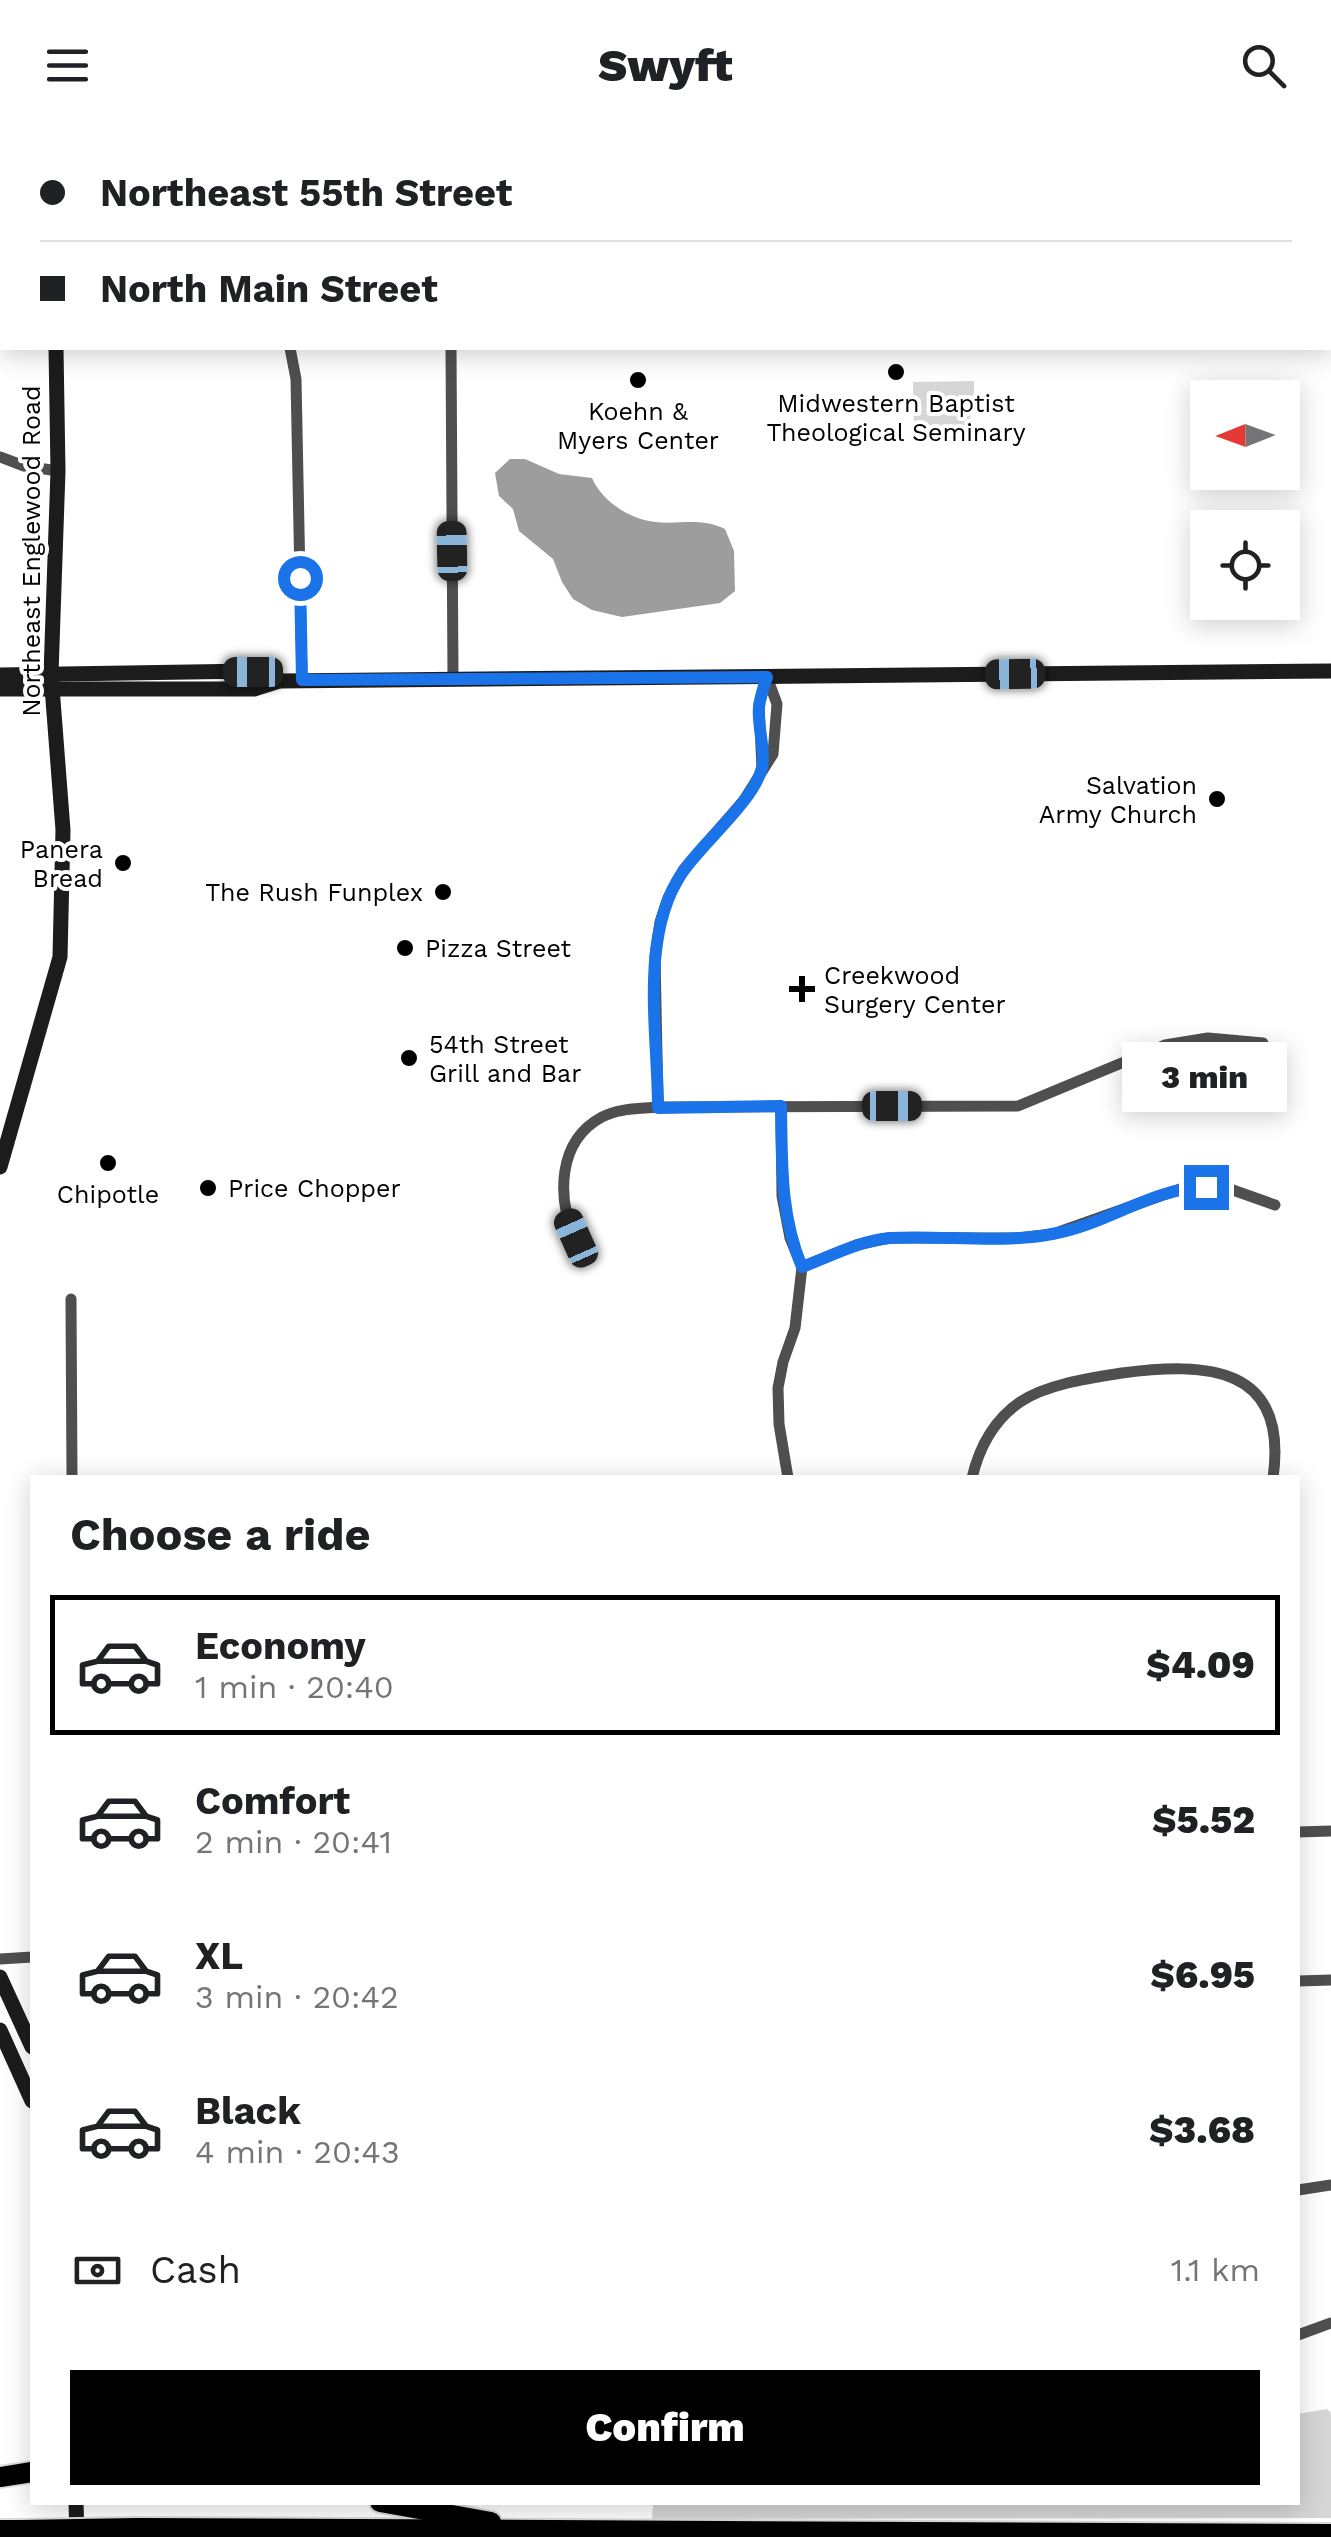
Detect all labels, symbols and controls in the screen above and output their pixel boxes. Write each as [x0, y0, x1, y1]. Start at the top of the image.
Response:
icon: menu [40, 38, 95, 93]
icon: search [1236, 38, 1291, 93]
text: Swyft [598, 39, 733, 92]
text: Northeast 55th Street [100, 171, 512, 215]
text: North Main Street [100, 267, 438, 311]
marker: Midwestern Baptist Theological Seminary [885, 361, 907, 383]
marker: Koehn & Myers Center [627, 369, 649, 391]
north arrow [1190, 380, 1300, 490]
map controls [1190, 380, 1300, 620]
street label: Northeast Englewood Road [17, 385, 46, 717]
place label: Midwestern Baptist Theological Seminary [766, 389, 1026, 447]
place label: Koehn & Myers Center [557, 397, 719, 455]
button: locate [1190, 510, 1300, 620]
car [436, 521, 468, 581]
route start [278, 556, 323, 601]
car [223, 657, 283, 687]
car [985, 658, 1045, 690]
place label: Salvation Army Church [1039, 771, 1197, 829]
marker: Salvation Army Church [1206, 788, 1228, 810]
place label: Panera Bread [20, 835, 103, 893]
marker: Panera Bread [112, 852, 134, 874]
place label: The Rush Funplex [205, 878, 423, 907]
marker: The Rush Funplex [432, 881, 454, 903]
place label: Pizza Street [425, 934, 571, 963]
marker: Pizza Street [394, 937, 416, 959]
place label: Creekwood Surgery Center [824, 961, 1006, 1019]
marker: Creekwood Surgery Center [789, 976, 815, 1002]
place label: 54th Street Grill and Bar [429, 1030, 581, 1088]
callout: 3 min [1124, 1042, 1288, 1112]
marker: 54th Street Grill and Bar [398, 1047, 420, 1069]
text: 3 min [1161, 1058, 1248, 1096]
car [862, 1091, 922, 1121]
marker: Chipotle [97, 1152, 119, 1174]
route end [1184, 1165, 1229, 1210]
place label: Price Chopper [228, 1174, 401, 1203]
marker: Price Chopper [197, 1177, 219, 1199]
place label: Chipotle [57, 1180, 159, 1209]
car [550, 1204, 602, 1272]
text: Choose a ride [70, 1508, 370, 1561]
icon: car [75, 1620, 165, 1710]
text: Economy [195, 1624, 366, 1668]
text: $4.09 [1146, 1643, 1255, 1687]
text: 1 min · 20:40 [195, 1668, 394, 1706]
icon: car [75, 1775, 165, 1865]
text: Comfort [195, 1779, 350, 1823]
text: $5.52 [1152, 1798, 1255, 1842]
text: 2 min · 20:41 [195, 1823, 392, 1861]
icon: car [75, 1930, 165, 2020]
text: XL [195, 1934, 243, 1978]
text: $6.95 [1150, 1953, 1255, 1997]
text: 3 min · 20:42 [195, 1978, 399, 2016]
icon: car [75, 2085, 165, 2175]
text: Black [195, 2089, 301, 2133]
text: $3.68 [1149, 2108, 1255, 2152]
text: 4 min · 20:43 [195, 2133, 400, 2171]
icon: cash [70, 2243, 125, 2298]
text: Cash [150, 2248, 241, 2292]
text: 1.1 km [1171, 2251, 1260, 2289]
button: Confirm [70, 2370, 1260, 2485]

